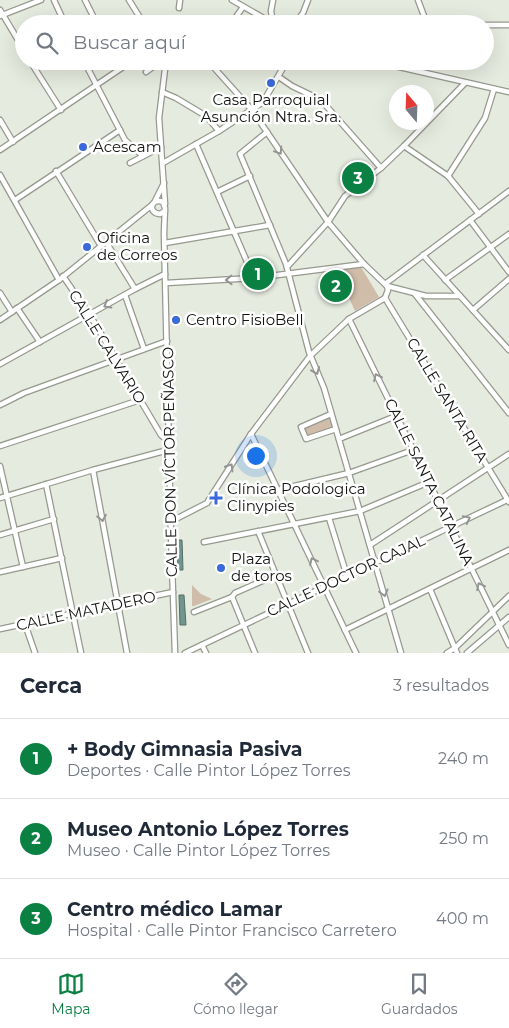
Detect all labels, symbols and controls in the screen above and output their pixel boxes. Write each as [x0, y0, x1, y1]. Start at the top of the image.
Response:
search box [15, 15, 494, 70]
icon: search [33, 29, 61, 57]
text: Buscar aquí [73, 31, 186, 54]
marker: Casa Parroquial Asunción Ntra. Sra. [265, 77, 277, 89]
north arrow [389, 85, 434, 130]
place label: Casa Parroquial Asunción Ntra. Sra. [201, 90, 341, 126]
place label: Acescam [93, 137, 162, 156]
marker: Acescam [77, 141, 89, 153]
one-way arrow [273, 145, 282, 154]
pin: 3 [342, 159, 374, 197]
place label: Oficina de Correos [97, 228, 177, 264]
marker: Oficina de Correos [81, 241, 93, 253]
pin: 1 [242, 255, 274, 293]
pin: 2 [320, 267, 352, 305]
one-way arrow [225, 274, 233, 285]
street label: CALLE CALVARIO [65, 286, 150, 407]
one-way arrow [103, 299, 112, 309]
place label: Centro FisioBell [186, 310, 303, 329]
marker: Centro FisioBell [170, 314, 182, 326]
street label: CALLE SANTA RITA [403, 334, 492, 466]
street label: CALLE DON VÍCTOR PEÑASCO [158, 347, 181, 577]
one-way arrow [310, 366, 321, 375]
one-way arrow [373, 373, 384, 382]
street label: CALLE SANTA CATALINA [381, 395, 478, 569]
your location [243, 443, 269, 469]
one-way arrow [223, 464, 233, 473]
place label: Clínica Podologica Clinypies [227, 479, 366, 515]
marker: Clínica Podologica Clinypies [209, 491, 223, 505]
one-way arrow [96, 514, 106, 522]
one-way arrow [462, 515, 471, 525]
street label: CALLE DOCTOR CAJAL [264, 530, 428, 621]
place label: Plaza de toros [231, 549, 292, 585]
one-way arrow [309, 558, 319, 567]
marker: Plaza de toros [215, 562, 227, 574]
one-way arrow [476, 582, 486, 591]
street label: CALLE MATADERO [14, 586, 157, 635]
one-way arrow [378, 589, 388, 597]
text: Cerca [20, 673, 82, 698]
text: 3 resultados [393, 676, 489, 695]
text: + Body Gimnasia Pasiva [67, 738, 303, 761]
text: 1 [33, 749, 39, 768]
text: 240 m [438, 749, 489, 768]
text: Deportes · Calle Pintor López Torres [67, 761, 351, 780]
text: Museo Antonio López Torres [67, 818, 349, 841]
text: 2 [31, 829, 41, 848]
text: 250 m [439, 829, 489, 848]
text: Museo · Calle Pintor López Torres [67, 841, 330, 860]
text: Centro médico Lamar [67, 898, 283, 921]
text: 3 [31, 909, 41, 928]
text: 400 m [436, 909, 489, 928]
text: Hospital · Calle Pintor Francisco Carretero [67, 921, 397, 940]
tab: Mapa [51, 970, 91, 1018]
tab: Cómo llegar [193, 970, 278, 1018]
tab: Guardados [381, 970, 458, 1018]

